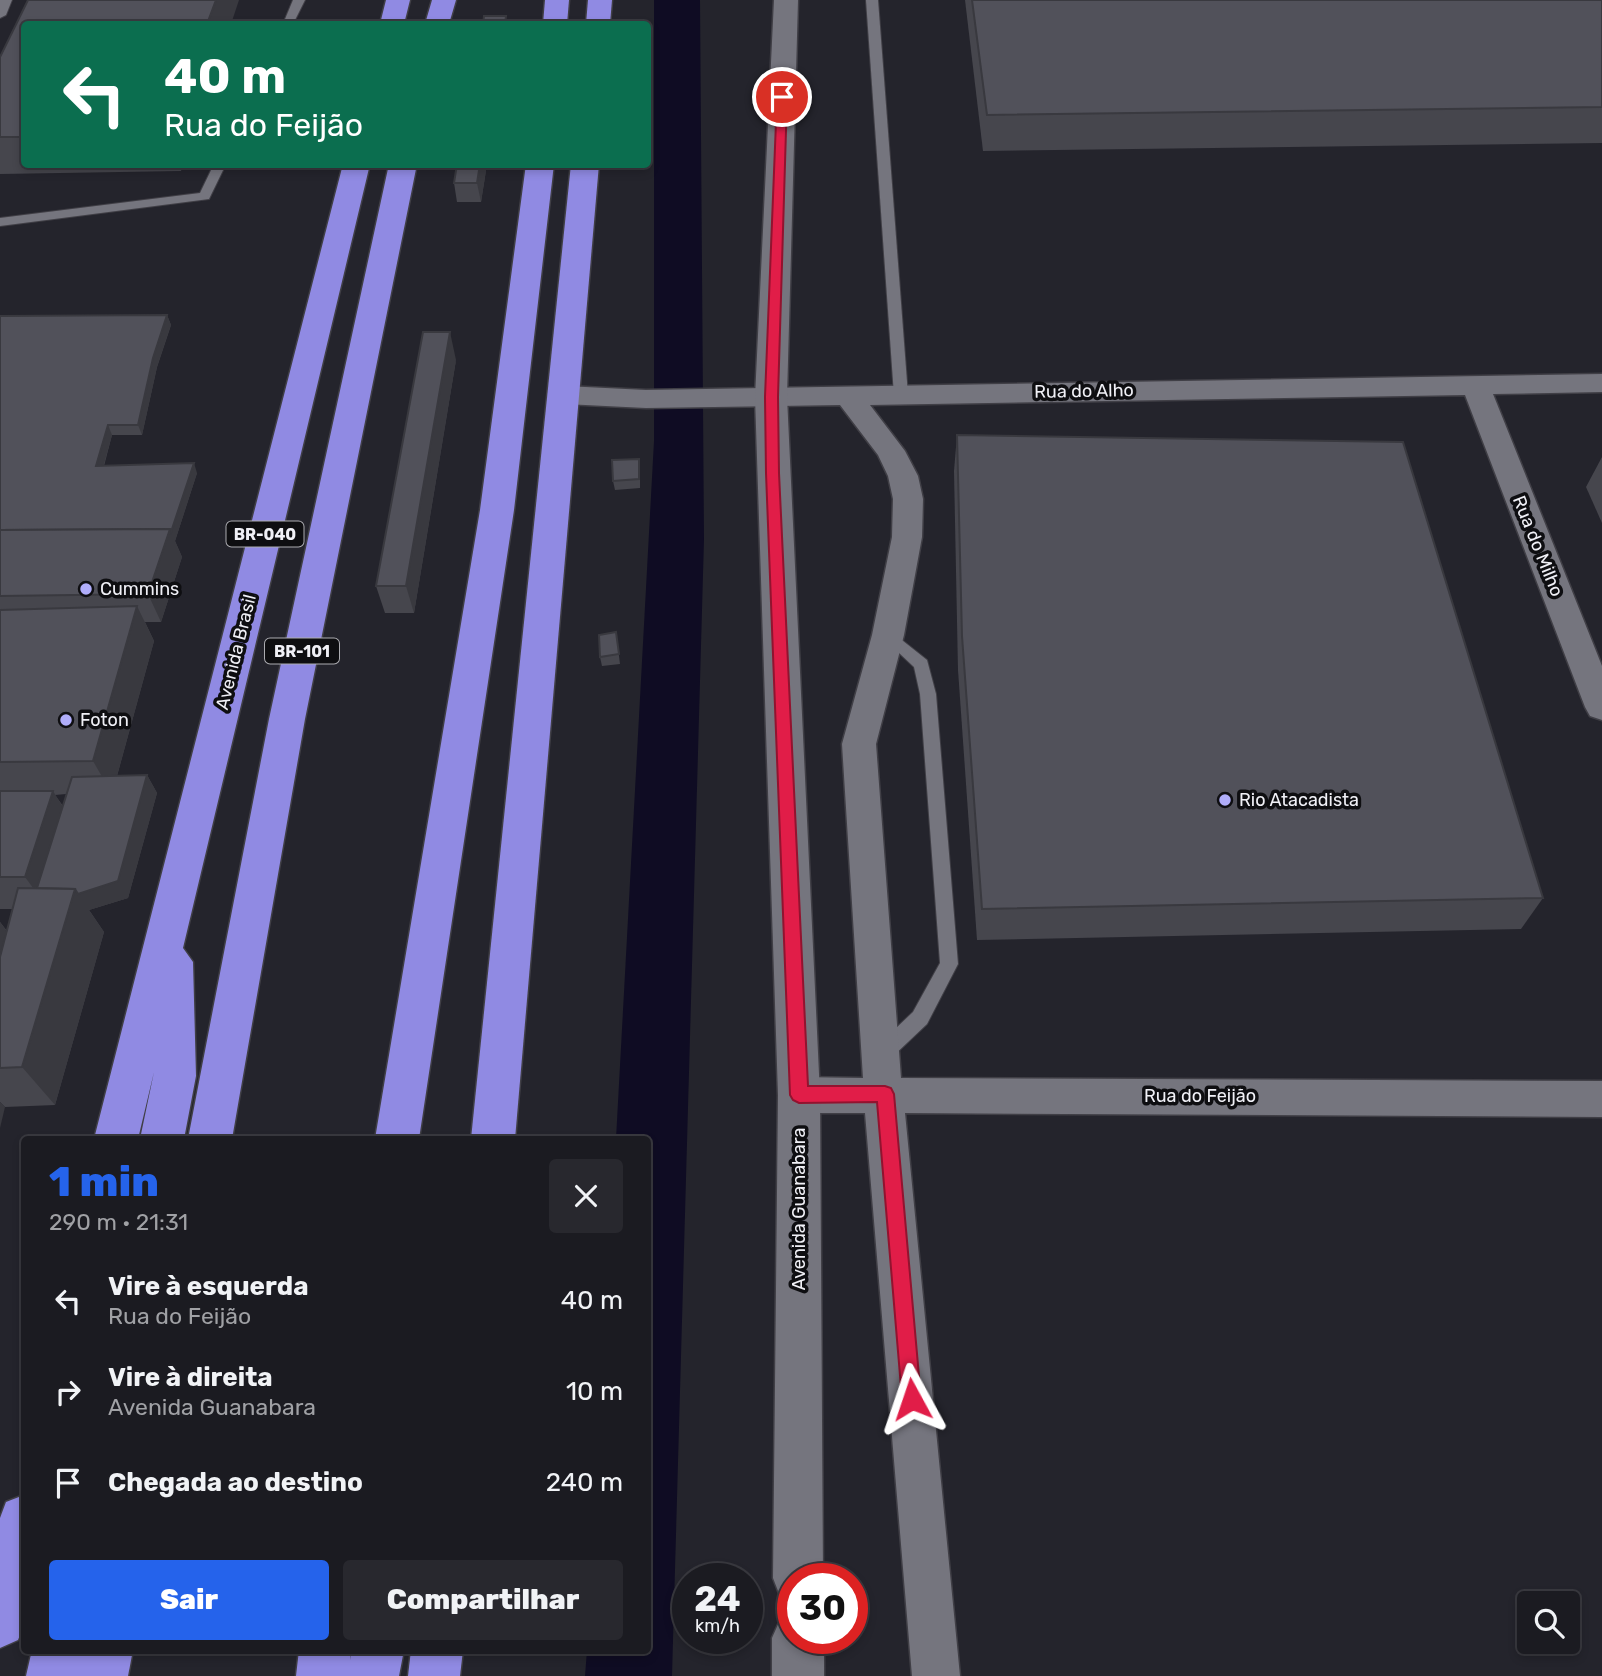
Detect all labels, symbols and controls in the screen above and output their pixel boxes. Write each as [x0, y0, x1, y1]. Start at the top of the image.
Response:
text: 40 m [164, 47, 286, 105]
icon: left [49, 49, 140, 140]
pin [752, 67, 812, 127]
icon: arrive [763, 78, 801, 116]
text: Rua do Feijão [164, 106, 363, 144]
street label: Rua do Alho [1034, 379, 1134, 403]
street label: Rua do Milho [1508, 492, 1568, 600]
road number: BR-040 [226, 522, 304, 547]
place label: Cummins [100, 578, 179, 600]
marker: Cummins [78, 581, 94, 597]
street label: Avenida Brasil [211, 592, 261, 712]
road number: BR-101 [265, 638, 339, 664]
place label: Foton [80, 709, 129, 731]
marker: Foton [58, 712, 74, 728]
place label: Rio Atacadista [1239, 789, 1359, 811]
marker: Rio Atacadista [1217, 792, 1233, 808]
street label: Rua do Feijão [1144, 1085, 1256, 1107]
street label: Avenida Guanabara [788, 1128, 810, 1290]
text: 1 min [49, 1157, 159, 1207]
button: close [549, 1159, 623, 1233]
text: 290 m · 21:31 [49, 1208, 188, 1236]
text: Vire à esquerda [108, 1271, 309, 1302]
icon: left [49, 1282, 87, 1320]
text: 40 m [561, 1285, 623, 1316]
text: Rua do Feijão [108, 1302, 251, 1330]
text: Vire à direita [108, 1362, 273, 1393]
position arrow [875, 1362, 949, 1436]
icon: right [49, 1373, 87, 1411]
text: 10 m [566, 1376, 623, 1407]
text: Avenida Guanabara [108, 1393, 316, 1421]
icon: arrive [49, 1464, 87, 1502]
text: Chegada ao destino [108, 1467, 363, 1498]
text: 240 m [546, 1467, 623, 1498]
button: Sair [49, 1560, 329, 1640]
button: Compartilhar [343, 1560, 623, 1640]
speed limit sign: 30 [777, 1563, 868, 1654]
text: 24 [694, 1578, 741, 1620]
map controls [1517, 1591, 1580, 1654]
button: search [1517, 1591, 1580, 1654]
text: km/h [695, 1615, 740, 1637]

